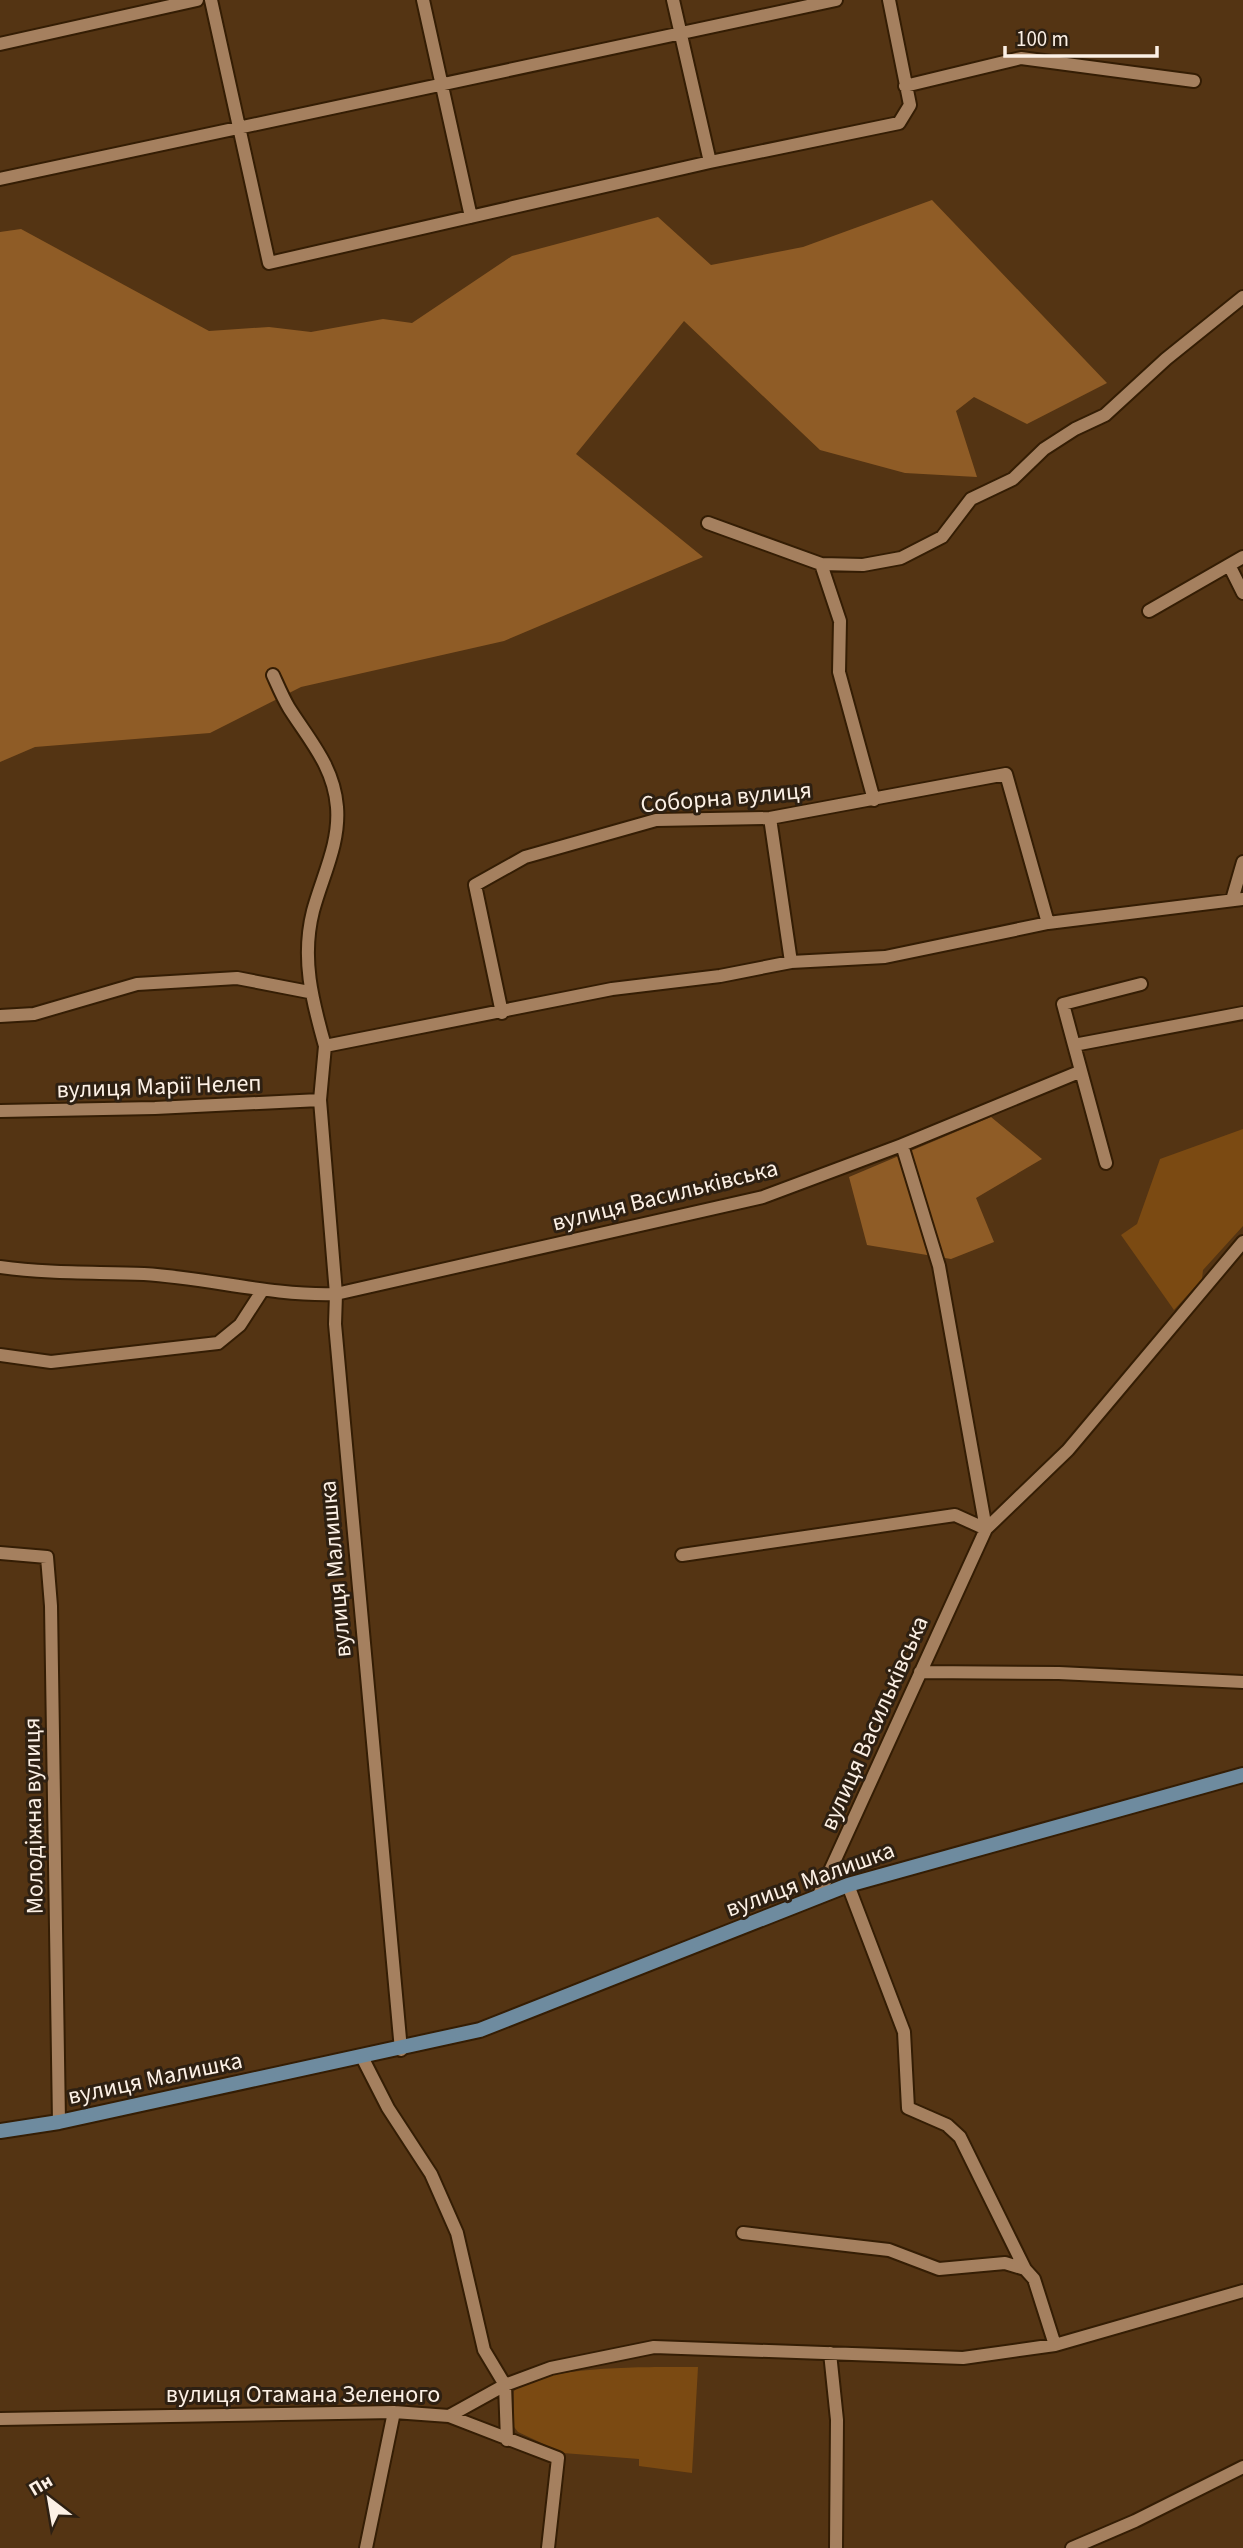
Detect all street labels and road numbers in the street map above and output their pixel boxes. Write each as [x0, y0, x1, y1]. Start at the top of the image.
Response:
street label: Соборна вулиця [639, 773, 813, 822]
street label: вулиця Марії Нелеп [56, 1065, 262, 1108]
street label: вулиця Васильківська [548, 1150, 782, 1240]
street label: вулиця Малишка [310, 1479, 361, 1659]
street label: вулиця Васильківська [811, 1610, 938, 1836]
street label: Молодіжна вулиця [14, 1717, 53, 1915]
street label: вулиця Малишка [721, 1833, 900, 1926]
street label: вулиця Малишка [65, 2043, 246, 2114]
street label: вулиця Отамана Зеленого [166, 2377, 440, 2412]

